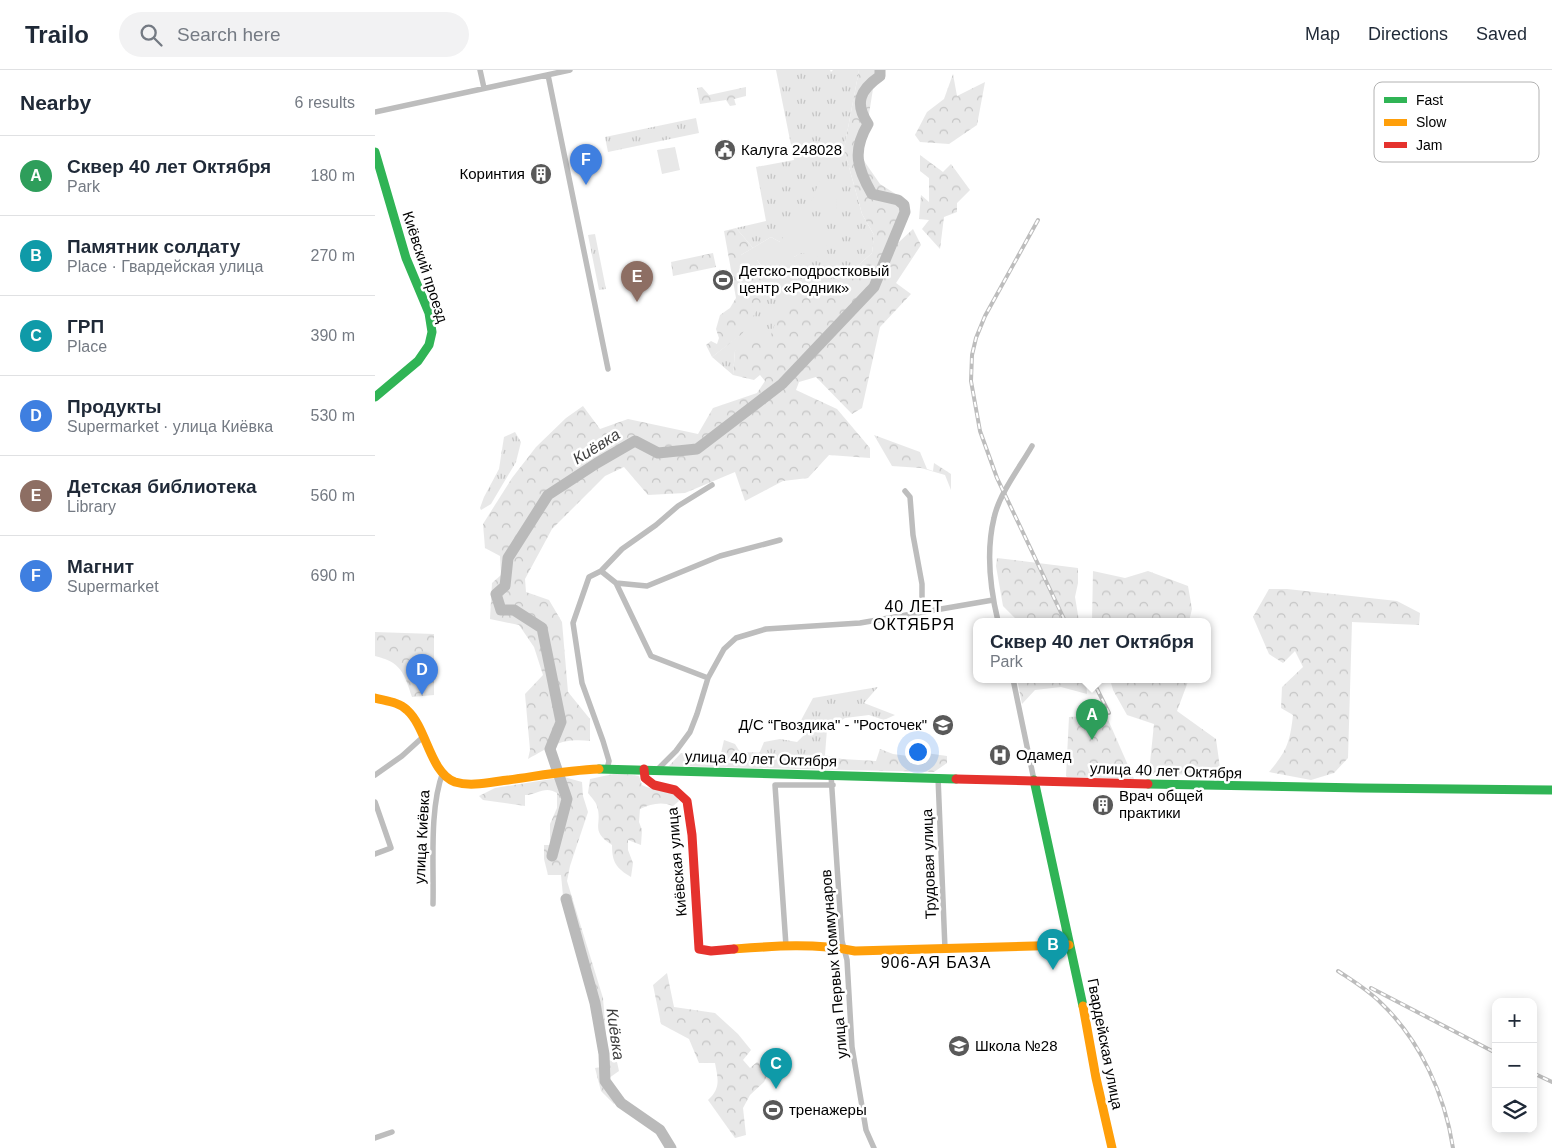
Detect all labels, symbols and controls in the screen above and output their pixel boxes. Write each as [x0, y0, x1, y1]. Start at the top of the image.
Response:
search box [119, 12, 469, 57]
text: Trailo [25, 21, 89, 48]
icon: search [137, 21, 165, 49]
text: Search here [177, 24, 281, 45]
text: Map [1305, 24, 1340, 44]
text: Directions [1368, 24, 1448, 44]
text: Saved [1476, 24, 1527, 44]
legend [1374, 82, 1539, 162]
text: Nearby [20, 91, 91, 114]
text: Fast [1416, 92, 1443, 108]
text: 6 results [295, 94, 355, 111]
text: Slow [1416, 114, 1447, 130]
text: Jam [1416, 137, 1442, 153]
public building icon: Калуга 248028 [713, 138, 737, 162]
place label: Калуга 248028 [741, 141, 842, 158]
pin: F [570, 144, 602, 185]
text: Сквер 40 лет Октября [67, 156, 271, 177]
building icon: Коринтия [529, 162, 553, 186]
place label: Коринтия [460, 165, 525, 182]
text: A [30, 167, 42, 184]
text: 180 m [311, 167, 355, 184]
text: Park [67, 178, 100, 195]
street label: Киёвский проезд [399, 209, 452, 325]
text: Памятник солдату [67, 236, 240, 257]
text: B [30, 247, 42, 264]
text: 270 m [311, 247, 355, 264]
text: Place · Гвардейская улица [67, 258, 263, 275]
pin: E [621, 261, 653, 302]
place label: Детско-подростковый центр «Родник» [739, 262, 889, 296]
sports icon: Детско-подростковый центр «Родник» [711, 268, 735, 292]
text: ГРП [67, 316, 104, 337]
text: C [30, 327, 42, 344]
text: 390 m [311, 327, 355, 344]
text: Place [67, 338, 107, 355]
text: Продукты [67, 396, 162, 417]
text: D [30, 407, 42, 424]
text: 530 m [311, 407, 355, 424]
text: Supermarket · улица Киёвка [67, 418, 273, 435]
water label: Киёвка [570, 425, 623, 467]
text: Детская библиотека [67, 476, 257, 497]
text: E [31, 487, 41, 504]
text: 560 m [311, 487, 355, 504]
text: Library [67, 498, 116, 515]
text: Магнит [67, 556, 134, 577]
text: F [31, 567, 41, 584]
text: 690 m [311, 567, 355, 584]
text: Supermarket [67, 578, 159, 595]
district label: 40 ЛЕТ ОКТЯБРЯ [873, 598, 955, 633]
popup [973, 618, 1211, 683]
text: Сквер 40 лет Октября [990, 631, 1194, 652]
text: Park [990, 653, 1023, 670]
pin: D [406, 654, 438, 695]
pin: A [1076, 699, 1108, 740]
school or university icon: Д/С “Гвоздика" - "Росточек" [931, 713, 955, 737]
place label: Д/С “Гвоздика" - "Росточек" [739, 716, 927, 733]
your location [905, 739, 931, 765]
hospital icon: Одамед [988, 743, 1012, 767]
place label: Одамед [1016, 746, 1072, 763]
street label: улица 40 лет Октября [685, 747, 837, 770]
street label: улица 40 лет Октября [1090, 759, 1242, 782]
place label: Врач общей практики [1119, 787, 1203, 821]
street label: улица Киёвка [411, 789, 432, 884]
building icon: Врач общей практики [1091, 793, 1115, 817]
street label: Киёвская улица [663, 806, 690, 917]
street label: Трудовая улица [918, 808, 939, 919]
street label: улица Первых Коммунаров [817, 869, 850, 1059]
pin: B [1037, 929, 1069, 970]
district label: 906-АЯ БАЗА [881, 954, 991, 971]
street label: Гвардейская улица [1084, 977, 1127, 1112]
map controls [1492, 998, 1537, 1133]
button: + [1492, 998, 1537, 1043]
water label: Киёвка [603, 1007, 628, 1061]
school or university icon: Школа №28 [947, 1034, 971, 1058]
place label: Школа №28 [975, 1037, 1058, 1054]
button: − [1492, 1043, 1537, 1088]
pin: C [760, 1048, 792, 1089]
button: layers [1492, 1088, 1537, 1133]
sports icon: тренажеры [761, 1098, 785, 1122]
place label: тренажеры [789, 1101, 867, 1118]

